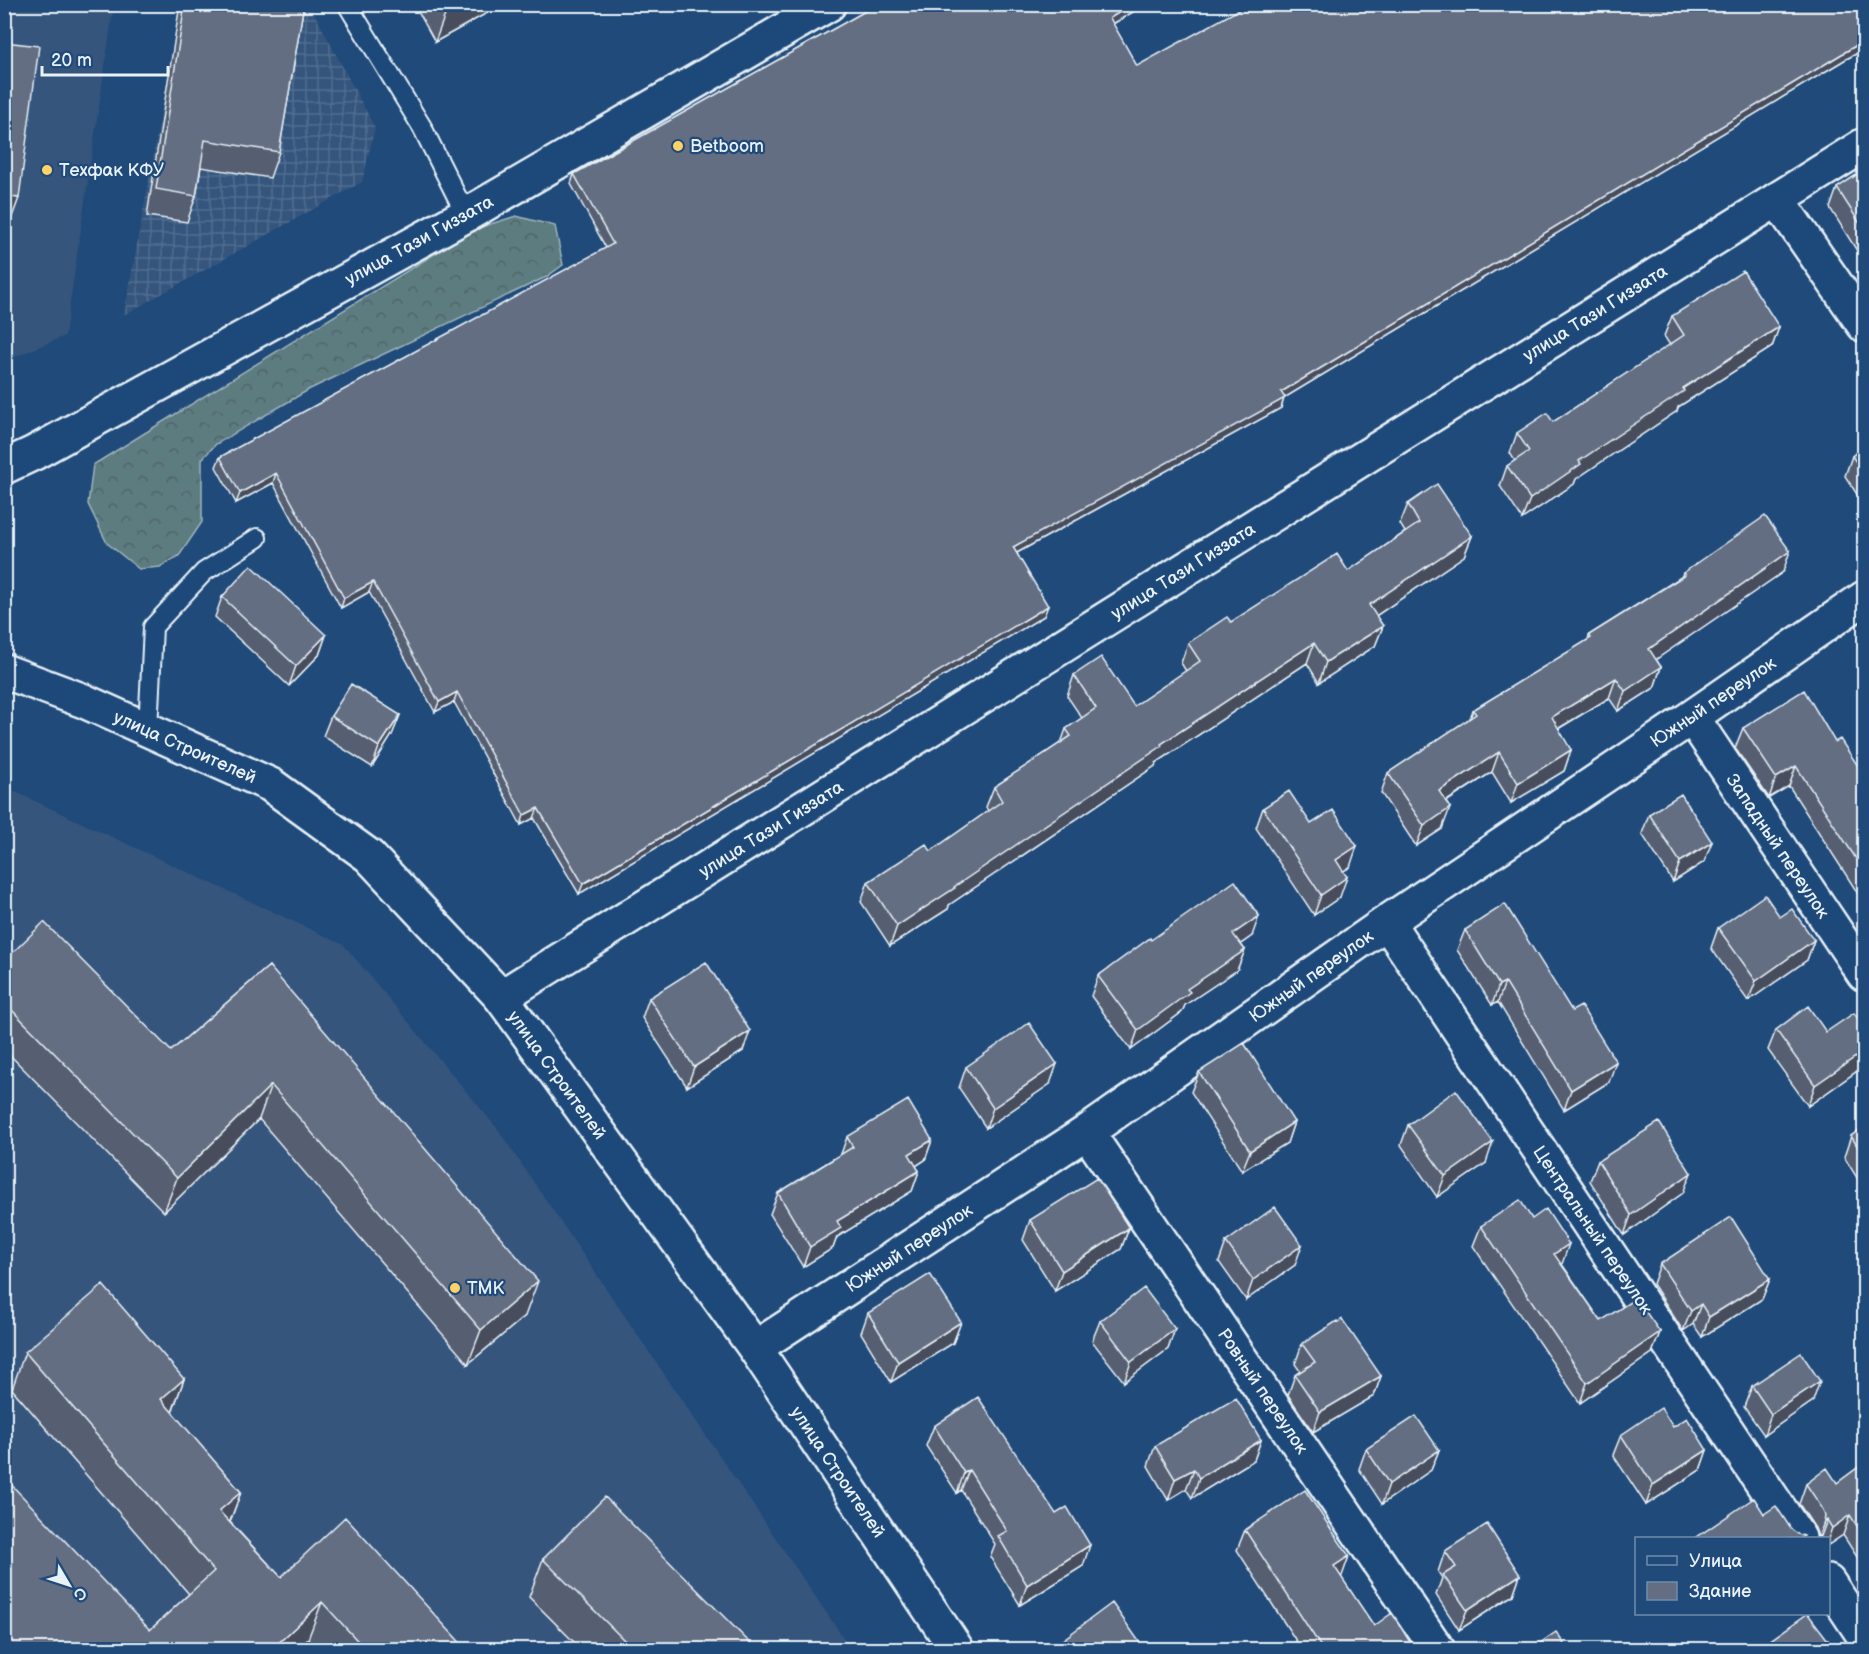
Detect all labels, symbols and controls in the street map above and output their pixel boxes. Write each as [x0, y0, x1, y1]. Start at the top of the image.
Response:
scale bar [42, 39, 168, 77]
text: 20 m [51, 50, 92, 71]
place label: Betboom [690, 136, 764, 157]
marker: Betboom [671, 139, 685, 153]
place label: Техфак КФУ [59, 160, 165, 181]
marker: Техфак КФУ [40, 163, 54, 177]
street label: улица Тази Гиззата [342, 191, 497, 290]
street label: улица Тази Гиззата [1519, 260, 1671, 366]
street label: улица Тази Гиззата [1107, 518, 1259, 624]
street label: Южный переулок [1647, 652, 1780, 752]
street label: улица Строителей [110, 707, 259, 788]
street label: Западный переулок [1721, 770, 1834, 923]
street label: улица Тази Гиззата [695, 776, 847, 882]
street label: Южный переулок [1245, 926, 1378, 1027]
street label: улица Строителей [503, 1007, 610, 1144]
street label: Центральный переулок [1528, 1142, 1657, 1319]
street label: Южный переулок [842, 1199, 977, 1297]
place label: ТМК [467, 1278, 505, 1299]
marker: ТМК [448, 1281, 462, 1295]
street label: Ровный переулок [1213, 1325, 1313, 1458]
street label: улица Строителей [786, 1403, 889, 1542]
legend [1635, 1537, 1830, 1615]
text: Улица [1689, 1551, 1743, 1572]
north arrow [39, 1555, 99, 1615]
text: Здание [1689, 1581, 1751, 1602]
text: С [69, 1583, 90, 1604]

